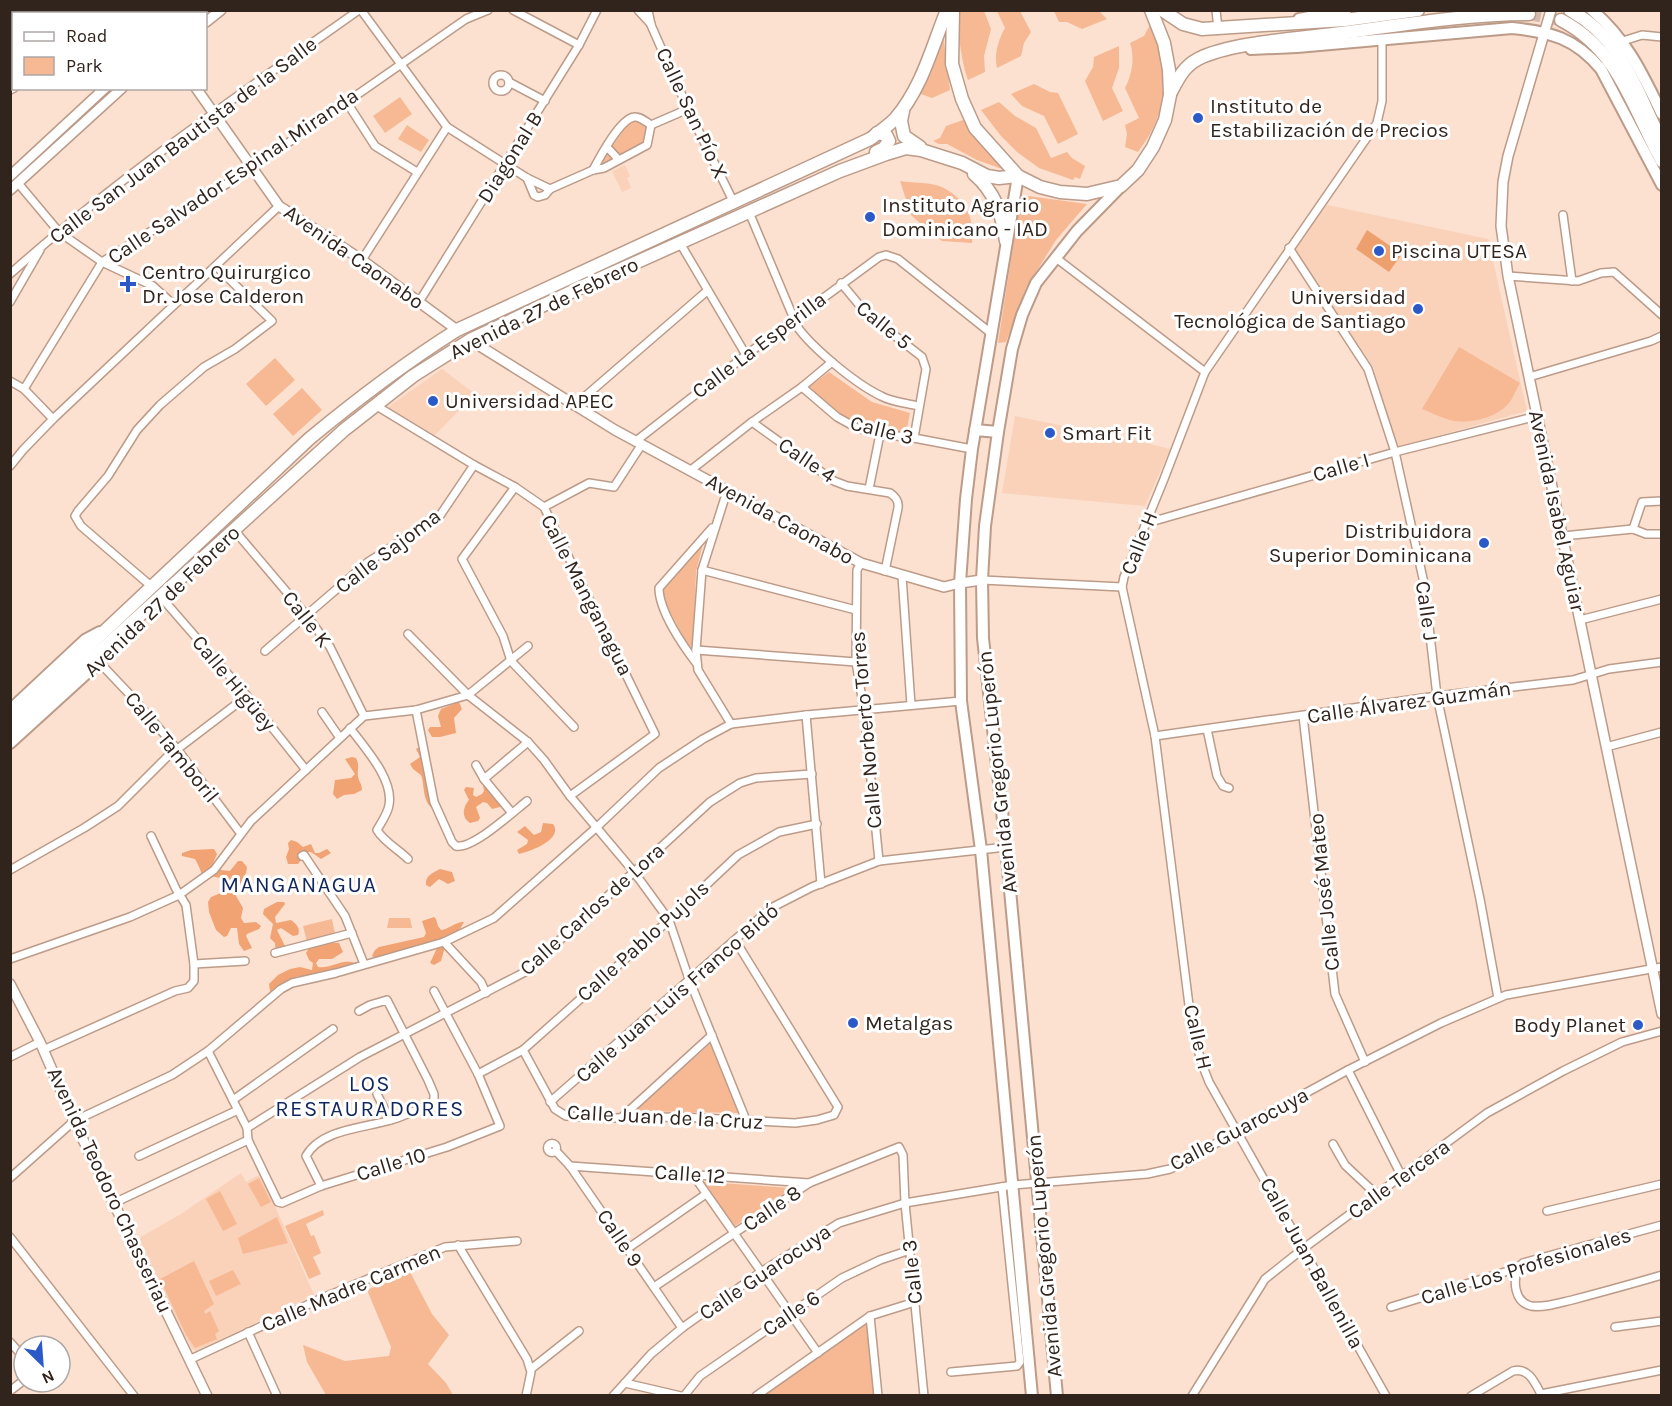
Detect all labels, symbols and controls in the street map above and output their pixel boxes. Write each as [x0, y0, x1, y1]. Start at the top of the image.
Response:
legend [12, 12, 207, 90]
text: Road [66, 25, 107, 47]
street label: Calle San Juan Bautista de la Salle [45, 32, 321, 248]
street label: Calle San Pío X [651, 44, 733, 182]
text: Park [66, 55, 103, 77]
street label: Calle Salvador Espinal Miranda [103, 83, 363, 269]
place label: Instituto de Estabilización de Precios [1210, 94, 1449, 142]
street label: Diagonal B [472, 107, 548, 207]
marker: Instituto de Estabilización de Precios [1191, 111, 1205, 125]
place label: Instituto Agrario Dominicano - IAD [882, 193, 1048, 241]
street label: Avenida Caonabo [280, 200, 428, 314]
marker: Instituto Agrario Dominicano - IAD [863, 210, 877, 224]
place label: Piscina UTESA [1391, 239, 1527, 263]
marker: Piscina UTESA [1372, 244, 1386, 258]
street label: Avenida 27 de Febrero [446, 252, 642, 364]
place label: Centro Quirurgico Dr. Jose Calderon [142, 260, 311, 308]
marker: Centro Quirurgico Dr. Jose Calderon [119, 275, 137, 293]
place label: Universidad Tecnológica de Santiago [1174, 285, 1406, 333]
street label: Calle La Esperilla [687, 287, 831, 403]
street label: Calle 5 [852, 296, 916, 354]
marker: Universidad Tecnológica de Santiago [1411, 302, 1425, 316]
place label: Universidad APEC [445, 389, 614, 413]
marker: Universidad APEC [426, 394, 440, 408]
street label: Avenida Isabel Aguiar [1524, 408, 1590, 614]
street label: Calle 3 [848, 411, 916, 449]
place label: Smart Fit [1062, 421, 1152, 445]
marker: Smart Fit [1043, 426, 1057, 440]
street label: Calle 4 [774, 432, 840, 488]
street label: Calle I [1310, 447, 1372, 487]
street label: Avenida Caonabo [702, 469, 858, 569]
street label: Calle Sajoma [331, 504, 445, 598]
street label: Calle H [1116, 508, 1162, 578]
street label: Calle Manganagua [536, 510, 638, 680]
place label: Distribuidora Superior Dominicana [1269, 519, 1472, 567]
street label: Avenida 27 de Febrero [79, 520, 245, 682]
marker: Distribuidora Superior Dominicana [1477, 536, 1491, 550]
street label: Calle J [1411, 579, 1443, 643]
street label: Calle K [278, 586, 337, 652]
street label: Calle Higüey [187, 630, 281, 736]
street label: Calle Norberto Torres [845, 630, 887, 830]
street label: Avenida Gregorio Luperón [972, 650, 1022, 894]
street label: Calle Álvarez Guzmán [1306, 676, 1512, 728]
street label: Calle Tamboril [120, 687, 224, 807]
street label: Calle José Mateo [1304, 812, 1344, 972]
street label: Calle Carlos de Lora [515, 838, 669, 980]
district label: MANGANAGUA [221, 872, 378, 898]
street label: Calle Pablo Pujols [572, 875, 714, 1007]
street label: Calle Juan Luis Franco Bidó [571, 898, 783, 1088]
street label: Calle H [1179, 1002, 1217, 1072]
place label: Metalgas [865, 1011, 953, 1035]
place label: Body Planet [1514, 1013, 1626, 1037]
marker: Metalgas [846, 1016, 860, 1030]
marker: Body Planet [1631, 1018, 1645, 1032]
street label: Avenida Teodoro Chasseriau [42, 1063, 178, 1317]
district label: LOS RESTAURADORES [275, 1071, 465, 1122]
street label: Calle Guarocuya [1165, 1082, 1313, 1176]
street label: Calle Juan de la Cruz [566, 1100, 764, 1134]
street label: Avenida Gregorio Luperón [1021, 1134, 1067, 1378]
street label: Calle Tercera [1343, 1134, 1455, 1224]
street label: Calle 10 [353, 1142, 429, 1186]
street label: Calle 12 [654, 1160, 726, 1188]
street label: Calle Juan Ballenilla [1255, 1173, 1369, 1353]
street label: Calle 8 [738, 1180, 806, 1236]
street label: Calle 9 [592, 1205, 648, 1271]
street label: Calle Guarocuya [695, 1219, 835, 1325]
street label: Calle Los Profesionales [1418, 1223, 1634, 1309]
street label: Calle Madre Carmen [258, 1239, 444, 1337]
street label: Calle 3 [897, 1239, 927, 1305]
street label: Calle 6 [758, 1285, 824, 1341]
north arrow [12, 1334, 72, 1394]
text: N [39, 1366, 57, 1388]

